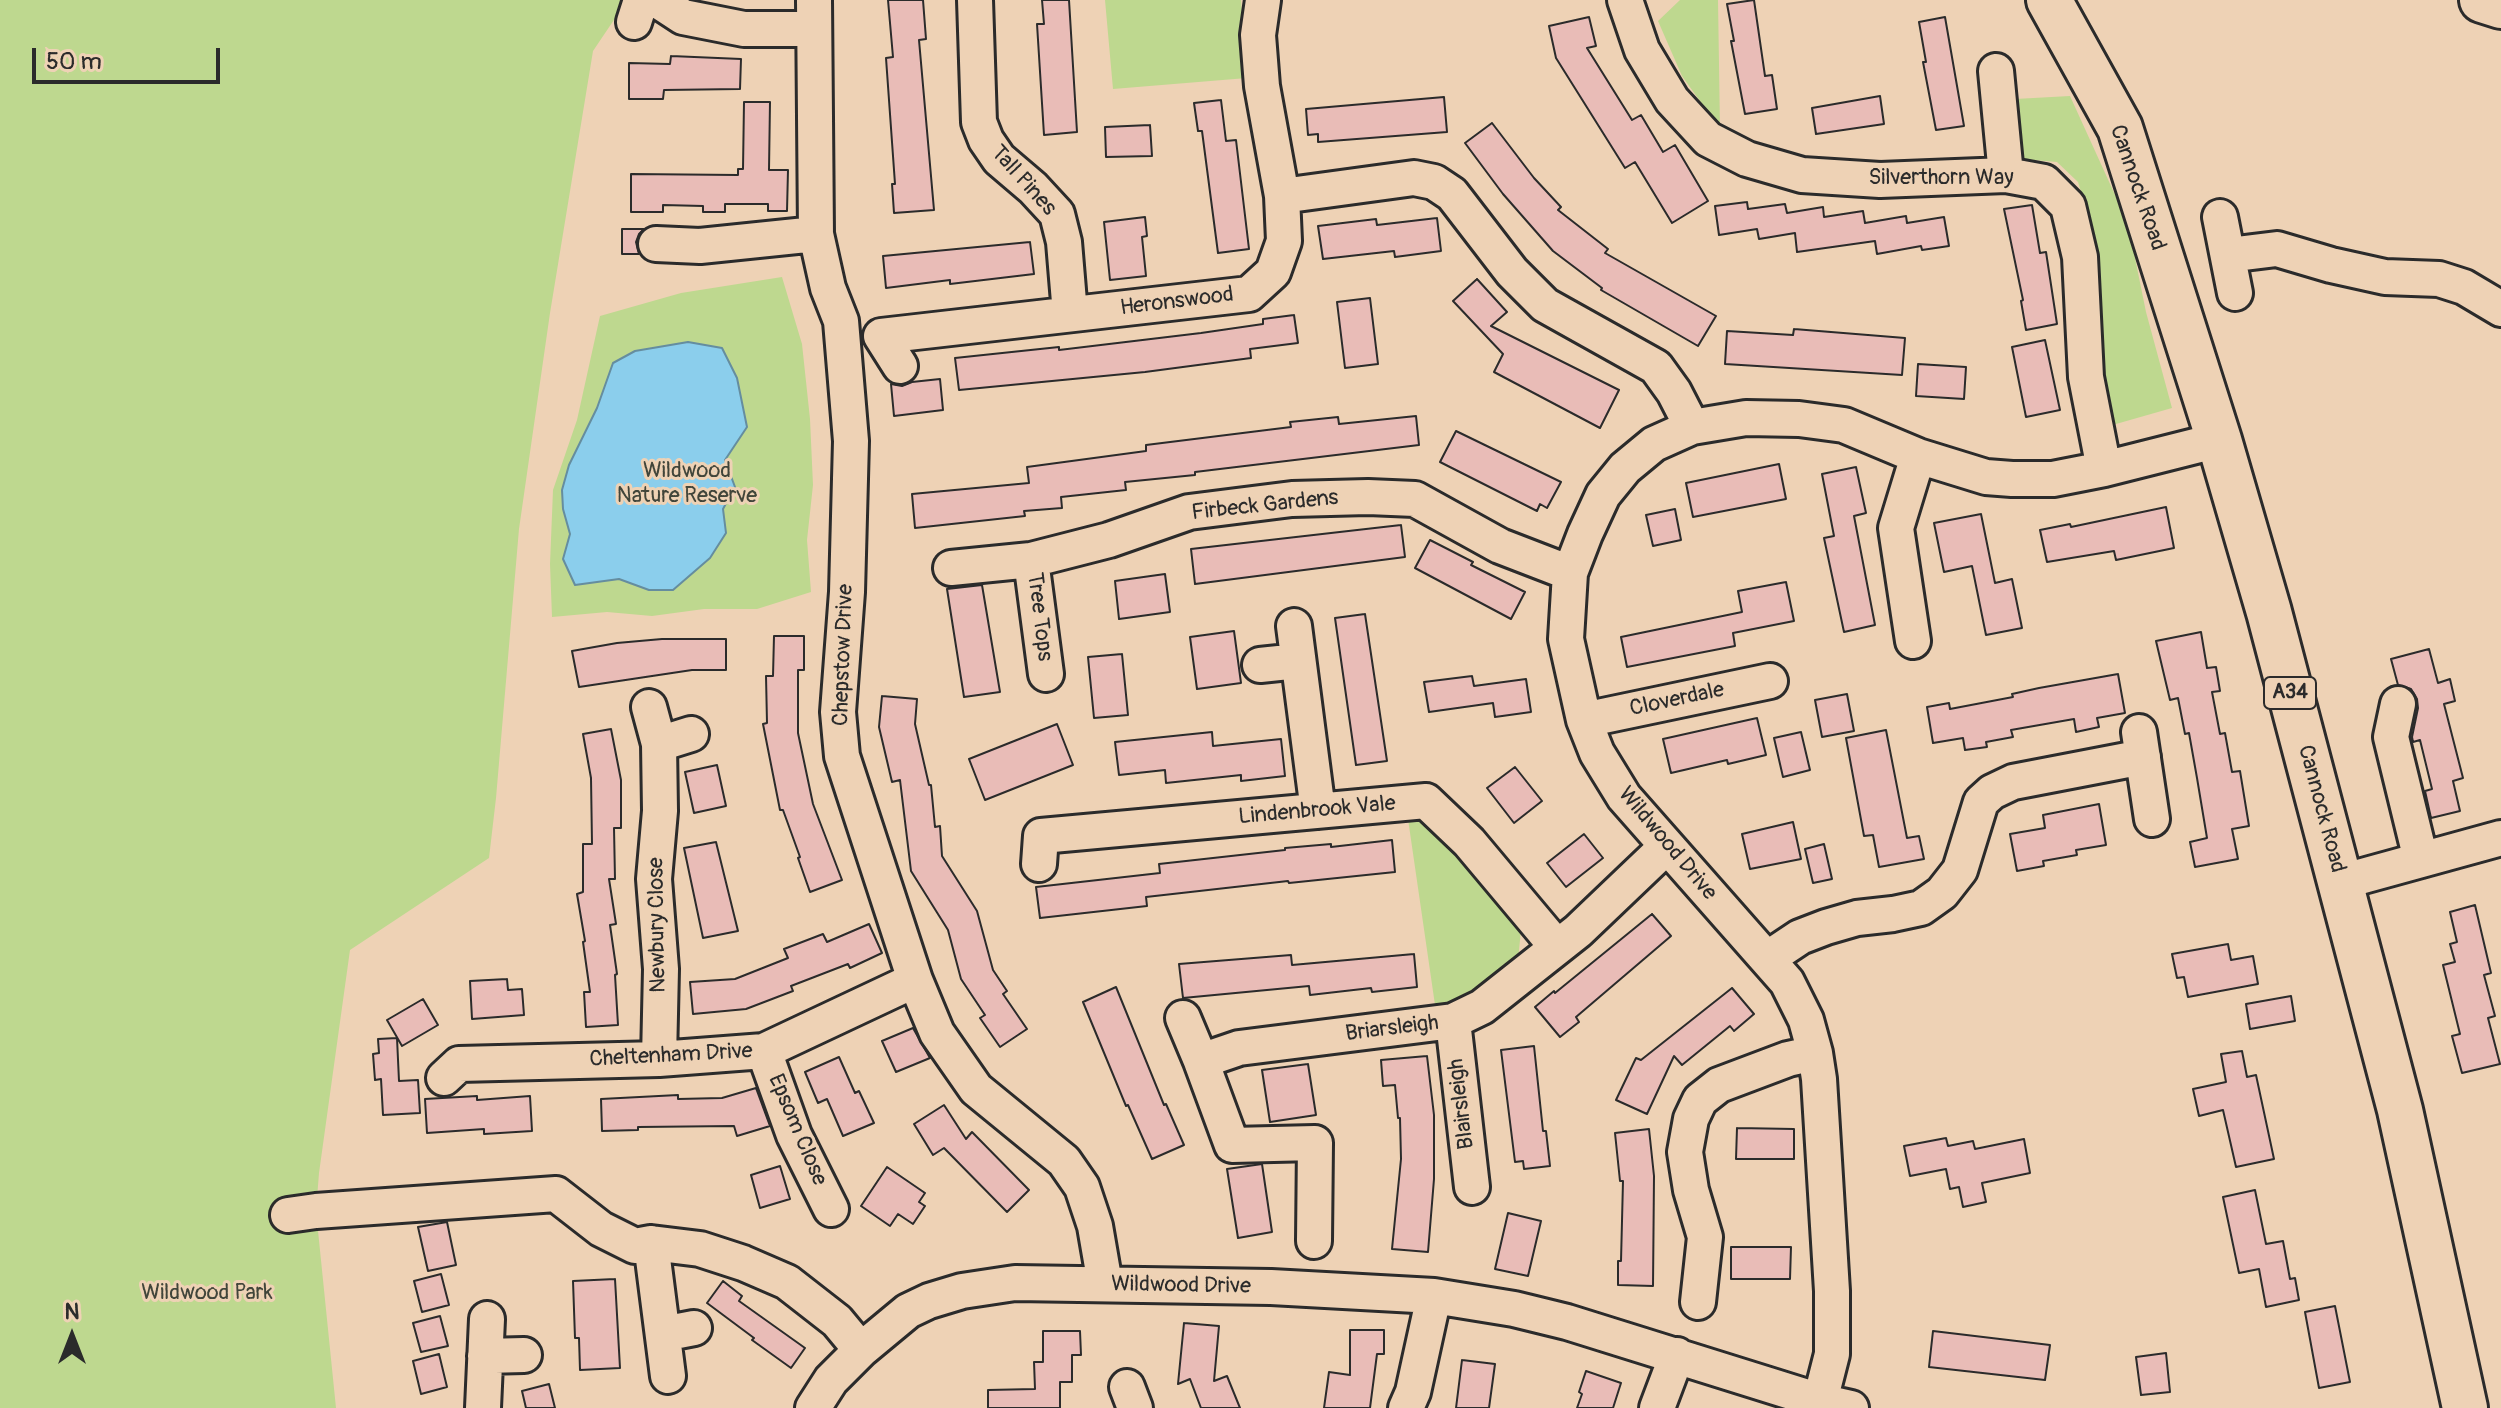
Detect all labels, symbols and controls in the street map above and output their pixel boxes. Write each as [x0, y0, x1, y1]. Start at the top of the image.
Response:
scale bar [36, 32, 224, 82]
text: 50 m [46, 47, 102, 76]
street label: Cannock Road [2103, 122, 2171, 254]
street label: Tall Pines [985, 140, 1061, 222]
street label: Silverthorn Way [1868, 165, 2014, 191]
street label: Heronswood [1119, 282, 1235, 322]
park label: Wildwood Nature Reserve [617, 458, 757, 510]
street label: Firbeck Gardens [1190, 485, 1340, 527]
street label: Tree Tops [1020, 571, 1058, 663]
street label: Chepstow Drive [828, 584, 860, 726]
street label: Cloverdale [1627, 677, 1727, 723]
road number: A34 [2264, 677, 2316, 709]
street label: Cannock Road [2291, 742, 2351, 876]
street label: Wildwood Drive [1612, 782, 1722, 906]
street label: Lindenbrook Vale [1237, 791, 1397, 831]
street label: Newbury Close [644, 857, 672, 993]
street label: Briarsleigh [1344, 1010, 1440, 1048]
street label: Cheltenham Drive [589, 1039, 753, 1073]
street label: Blairsleigh [1443, 1057, 1481, 1151]
street label: Epsom Close [762, 1070, 832, 1190]
street label: Wildwood Drive [1111, 1272, 1251, 1300]
park label: Wildwood Park [141, 1280, 273, 1306]
north arrow [32, 1296, 112, 1376]
text: N [65, 1298, 79, 1326]

